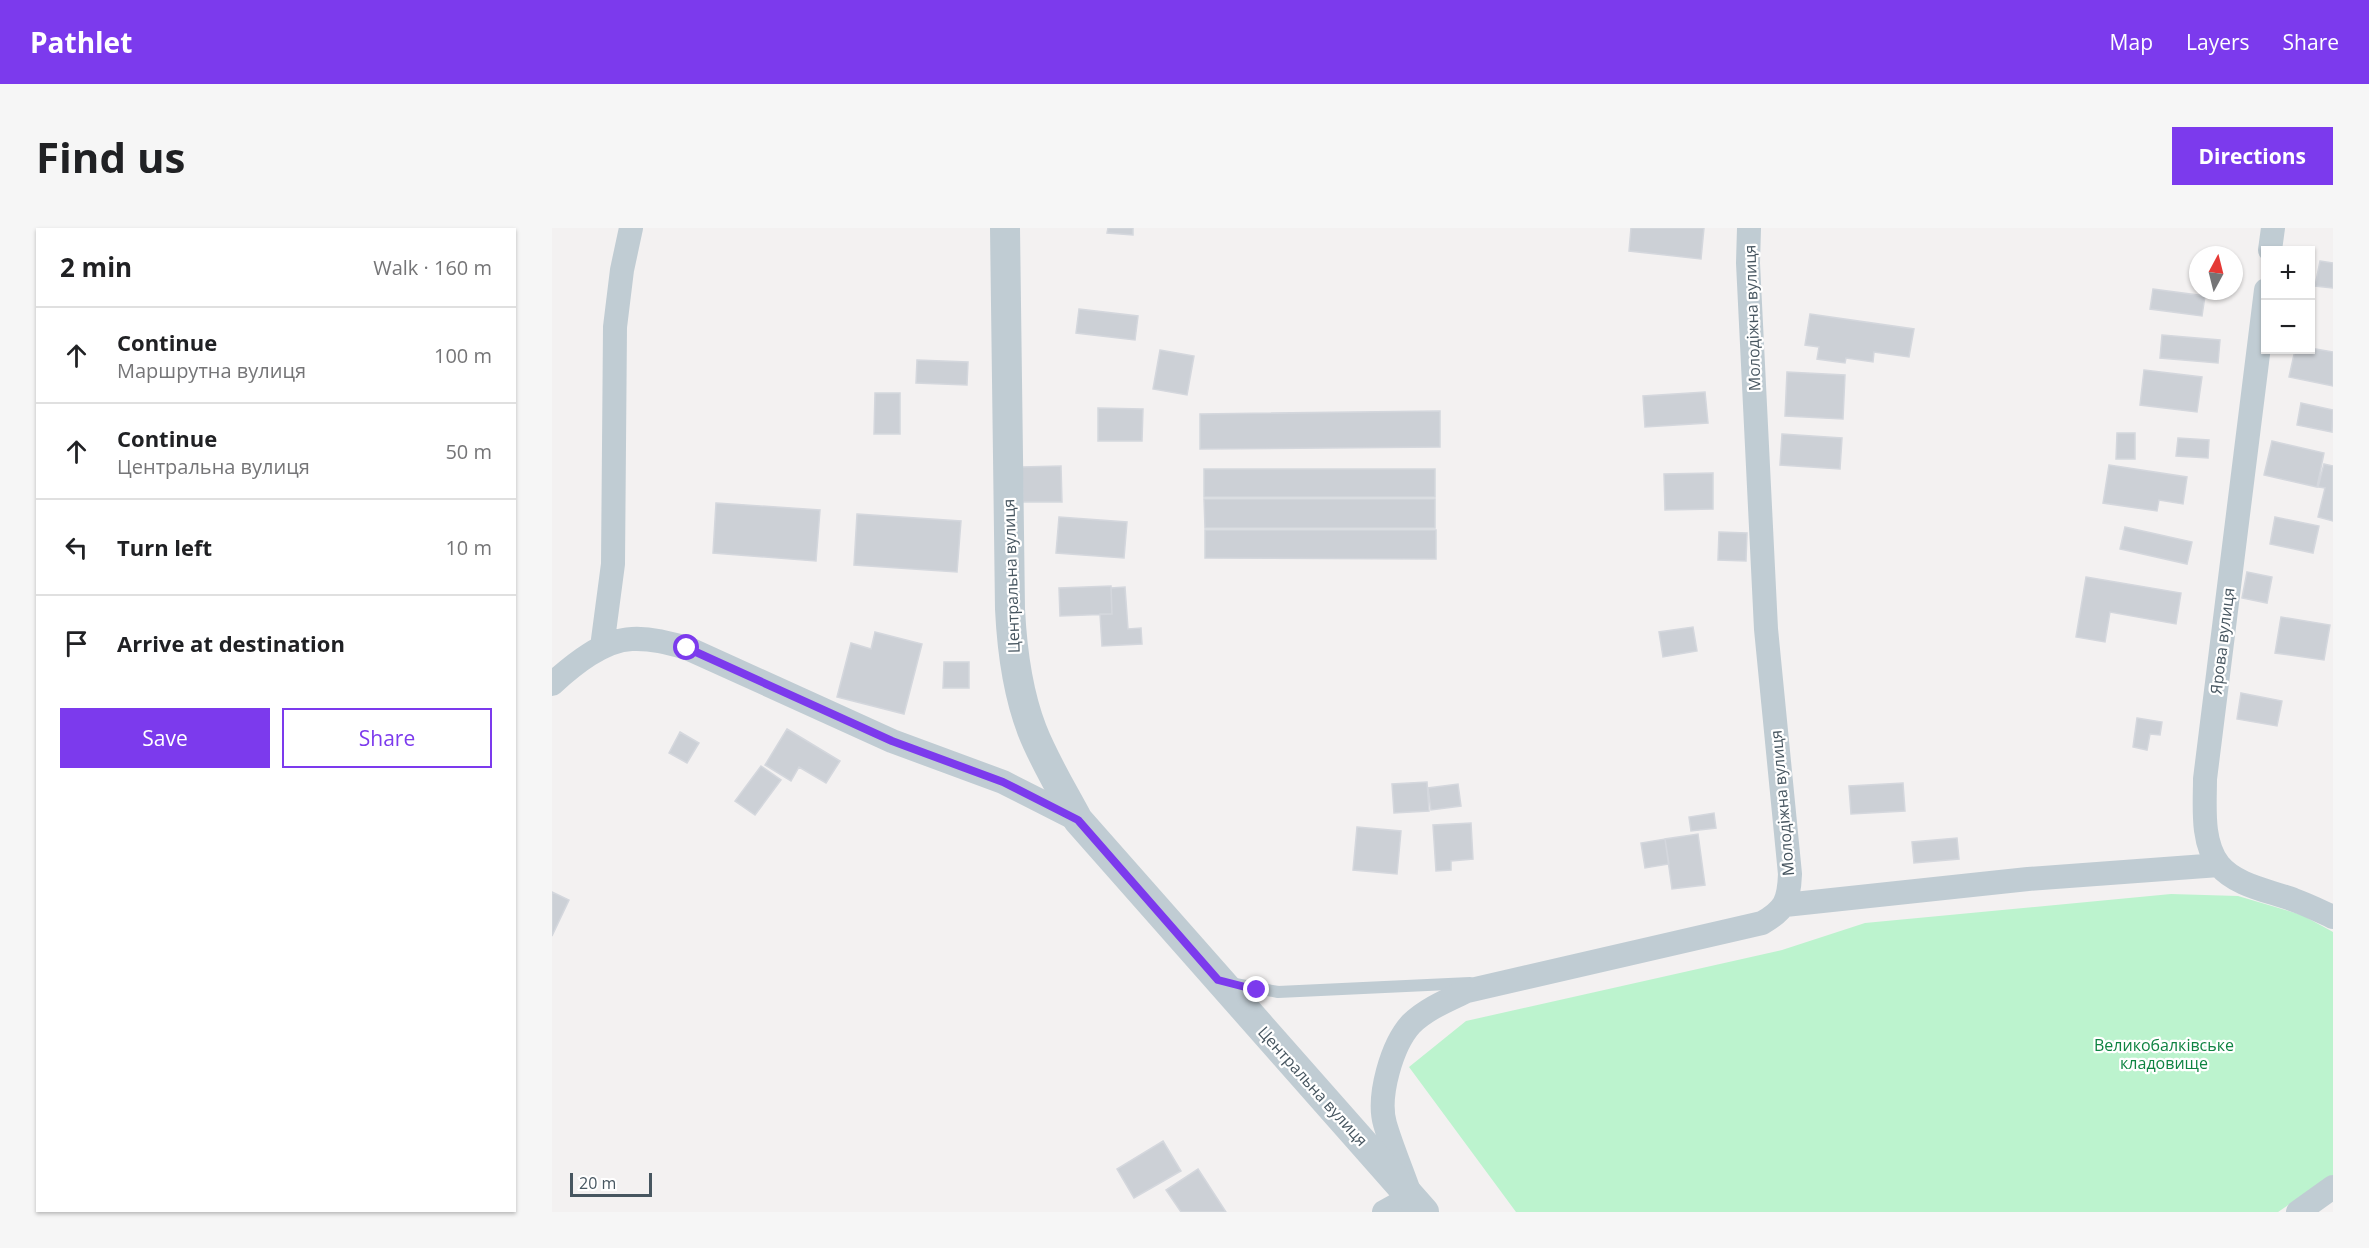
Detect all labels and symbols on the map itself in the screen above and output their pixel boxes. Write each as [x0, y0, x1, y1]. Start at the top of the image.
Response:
street label: Молодіжна вулиця [1738, 244, 1766, 392]
north arrow [2189, 246, 2243, 300]
street label: Центральна вулиця [997, 499, 1025, 653]
street label: Ярова вулиця [2205, 586, 2239, 696]
route start [673, 634, 699, 660]
street label: Молодіжна вулиця [1765, 729, 1799, 877]
route end [1243, 976, 1269, 1002]
street label: Центральна вулиця [1253, 1021, 1373, 1151]
park label: Великобалківське кладовище [2094, 1034, 2234, 1074]
scale bar [570, 1170, 652, 1198]

